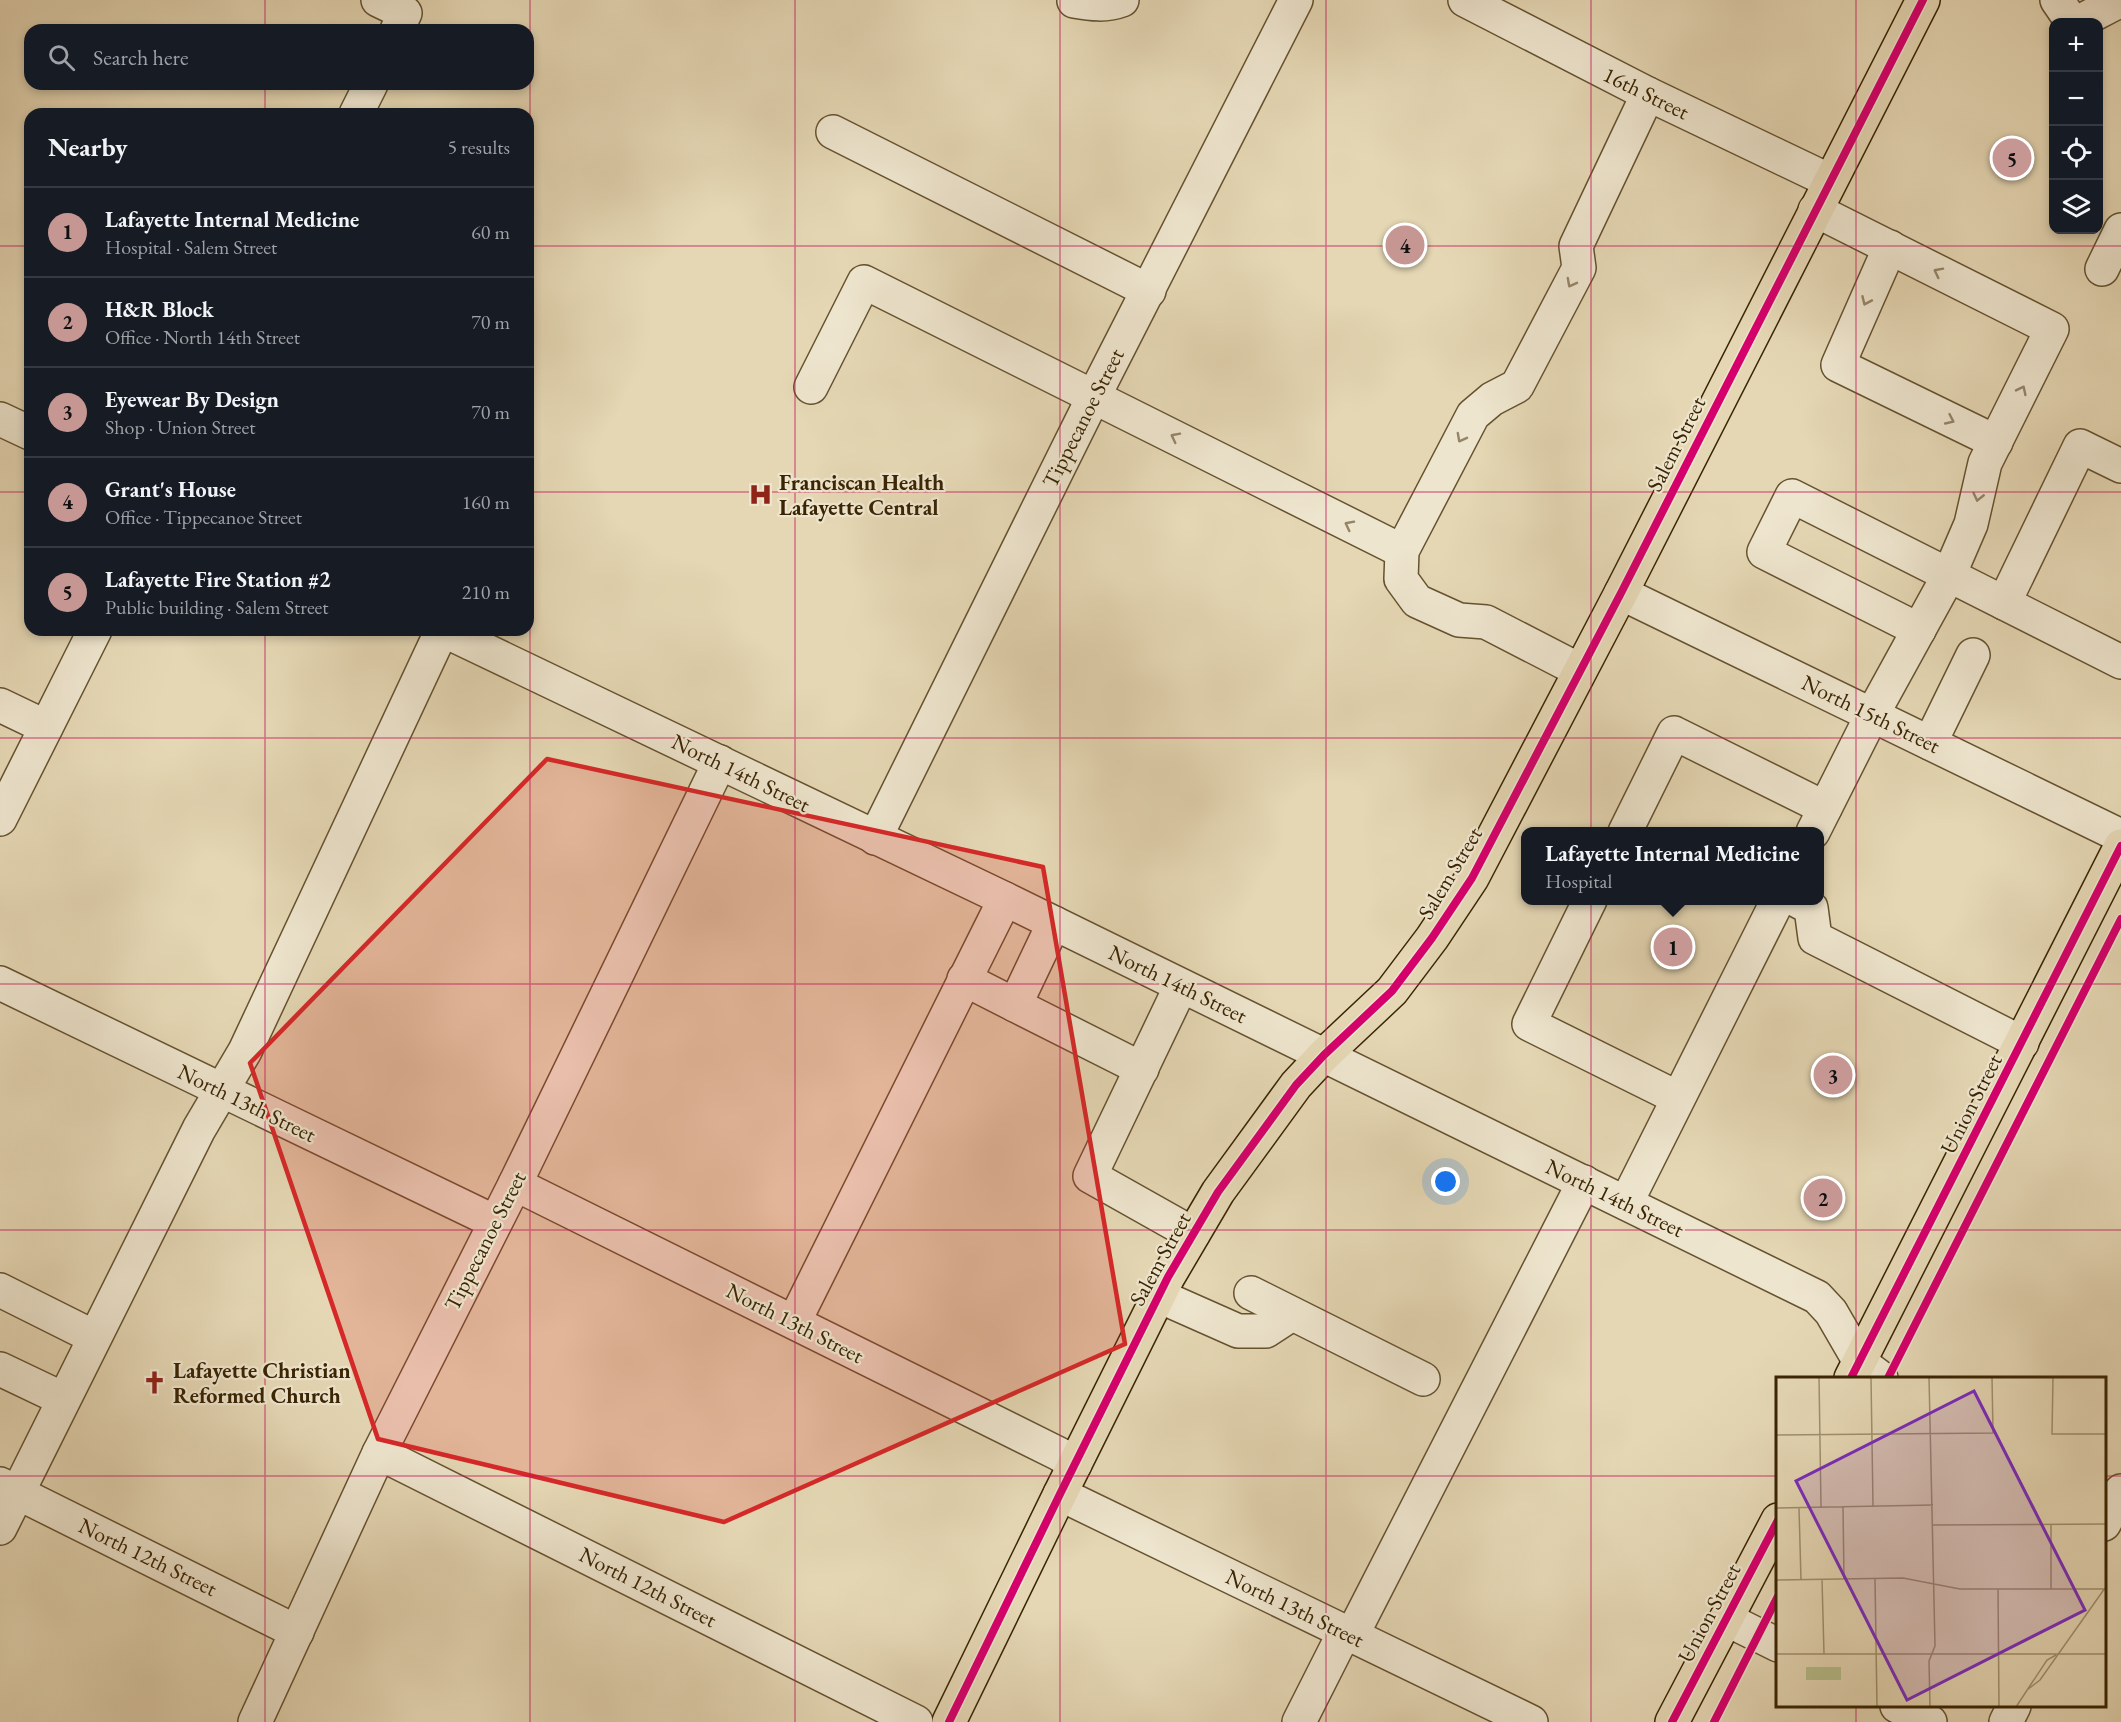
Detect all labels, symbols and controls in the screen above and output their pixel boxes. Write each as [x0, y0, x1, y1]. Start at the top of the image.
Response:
map controls [2049, 18, 2103, 234]
button: + [2049, 18, 2103, 72]
search box [24, 24, 534, 90]
icon: search [45, 41, 78, 74]
text: Search here [93, 43, 188, 72]
street label: 16th Street [1598, 60, 1694, 126]
button: − [2049, 72, 2103, 126]
button: locate [2049, 126, 2103, 180]
text: Nearby [48, 130, 128, 164]
text: 5 results [447, 134, 510, 160]
pin: 5 [1992, 136, 2032, 180]
button: layers [2049, 180, 2103, 234]
text: Lafayette Internal Medicine [105, 205, 359, 234]
text: 1 [62, 219, 73, 245]
text: 60 m [471, 219, 510, 245]
pin: 4 [1386, 222, 1424, 268]
text: Hospital · Salem Street [105, 234, 277, 260]
one-way arrow [1933, 267, 1944, 279]
one-way arrow [1567, 277, 1578, 288]
one-way arrow [1861, 294, 1873, 305]
text: H&R Block [105, 295, 214, 324]
text: 2 [62, 309, 73, 335]
text: 70 m [471, 309, 510, 335]
text: Office · North 14th Street [105, 324, 300, 350]
street label: Tippecanoe Street [1035, 343, 1131, 493]
text: Eyewear By Design [105, 385, 279, 414]
one-way arrow [2015, 385, 2026, 396]
street label: Salem Street [1640, 392, 1712, 496]
text: 3 [62, 399, 73, 425]
text: 70 m [471, 399, 510, 425]
one-way arrow [1944, 413, 1955, 425]
text: Shop · Union Street [105, 414, 256, 440]
one-way arrow [1457, 432, 1469, 443]
one-way arrow [1171, 433, 1181, 444]
place label: Franciscan Health Lafayette Central [779, 468, 944, 522]
text: Grant's House [105, 475, 236, 504]
hospital icon: Franciscan Health Lafayette Central [748, 482, 774, 508]
text: 4 [62, 489, 73, 515]
text: 160 m [462, 489, 510, 515]
one-way arrow [1972, 492, 1985, 502]
text: Office · Tippecanoe Street [105, 504, 302, 530]
one-way arrow [1345, 520, 1356, 532]
text: Lafayette Fire Station #2 [105, 565, 331, 594]
text: 5 [62, 579, 73, 605]
text: 210 m [462, 579, 510, 605]
text: Public building · Salem Street [105, 594, 329, 620]
street label: North 15th Street [1797, 668, 1945, 760]
street label: North 14th Street [667, 727, 815, 819]
street label: Salem Street [1411, 821, 1489, 924]
popup [1521, 827, 1824, 905]
text: Lafayette Internal Medicine [1545, 839, 1800, 868]
text: Hospital [1545, 868, 1612, 894]
pin: 1 [1654, 924, 1692, 970]
street label: North 14th Street [1104, 938, 1252, 1030]
street label: Union Street [1933, 1049, 2009, 1159]
pin: 3 [1814, 1052, 1852, 1098]
street label: North 13th Street [173, 1057, 321, 1149]
street label: North 14th Street [1541, 1152, 1689, 1244]
street label: Tippecanoe Street [437, 1166, 533, 1316]
your location [1431, 1167, 1460, 1196]
pin: 2 [1804, 1176, 1842, 1220]
street label: Salem Street [1122, 1207, 1198, 1311]
street label: North 13th Street [721, 1276, 869, 1370]
place label: Lafayette Christian Reformed Church [173, 1356, 351, 1410]
church icon: Lafayette Christian Reformed Church [142, 1370, 168, 1396]
inset map [1776, 1377, 2106, 1707]
street label: North 12th Street [74, 1511, 222, 1603]
street label: North 12th Street [574, 1540, 722, 1634]
street label: Union Street [1671, 1558, 1747, 1668]
street label: North 13th Street [1221, 1562, 1369, 1654]

